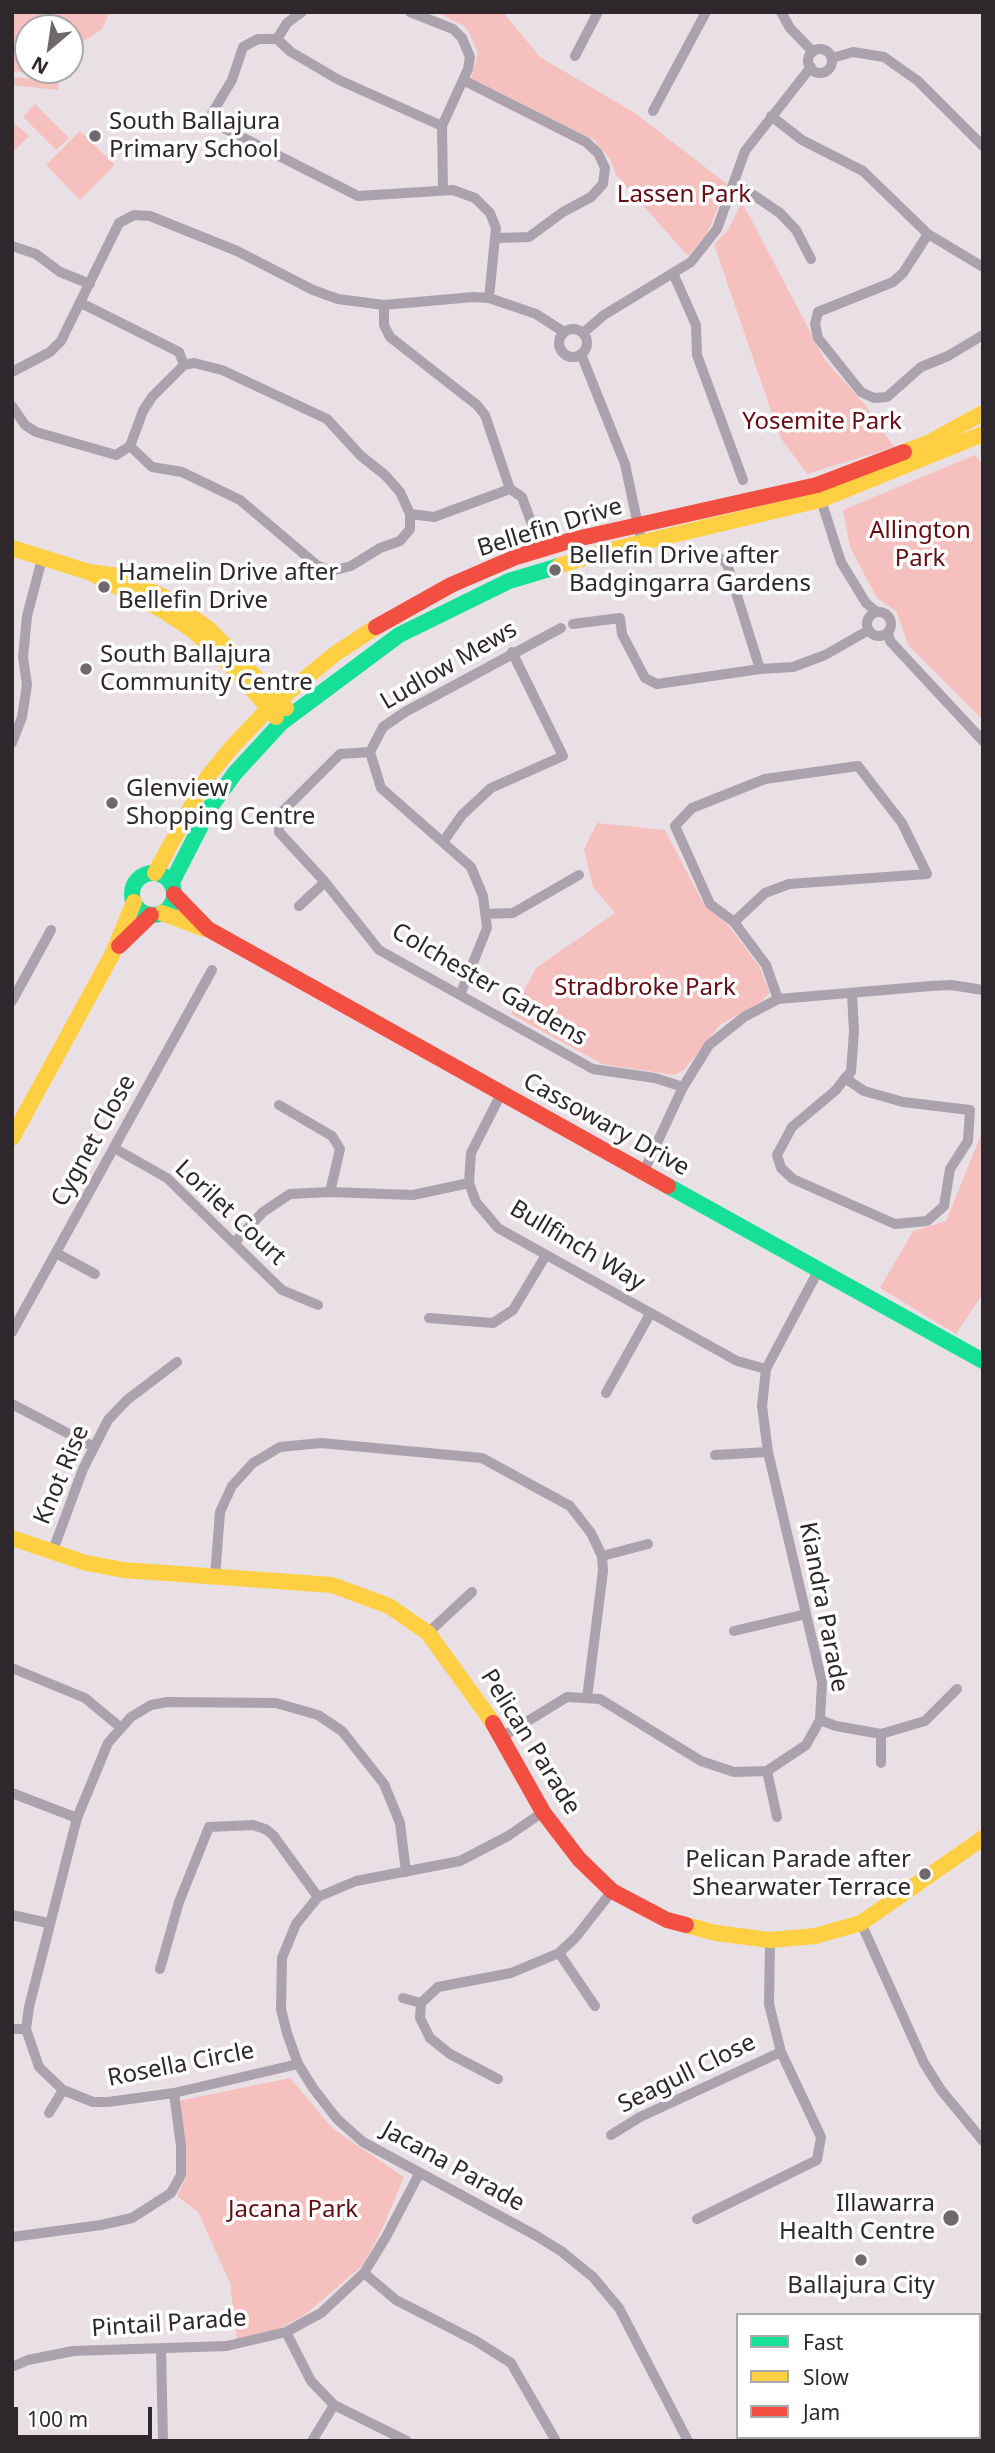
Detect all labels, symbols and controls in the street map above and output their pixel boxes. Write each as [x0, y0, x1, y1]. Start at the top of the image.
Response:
north arrow [14, 14, 84, 84]
text: N [27, 51, 53, 81]
place label: South Ballajura Primary School [109, 108, 280, 164]
marker: South Ballajura Primary School [87, 128, 103, 144]
park label: Lassen Park [617, 181, 751, 209]
park label: Yosemite Park [742, 408, 902, 436]
street label: Bellefin Drive [474, 492, 626, 564]
park label: Allington Park [869, 517, 971, 573]
place label: Bellefin Drive after Badgingarra Gardens [569, 542, 811, 598]
place label: Hamelin Drive after Bellefin Drive [118, 559, 338, 615]
marker: Bellefin Drive after Badgingarra Gardens [547, 562, 563, 578]
marker: Hamelin Drive after Bellefin Drive [96, 579, 112, 595]
street label: Ludlow Mews [376, 615, 522, 717]
place label: South Ballajura Community Centre [100, 641, 313, 697]
marker: South Ballajura Community Centre [78, 661, 94, 677]
place label: Glenview Shopping Centre [126, 775, 315, 831]
marker: Glenview Shopping Centre [104, 795, 120, 811]
street label: Colchester Gardens [386, 917, 592, 1053]
park label: Stradbroke Park [554, 974, 736, 1002]
street label: Cassowary Drive [518, 1067, 694, 1183]
street label: Cygnet Close [46, 1070, 142, 1212]
street label: Lorilet Court [169, 1154, 291, 1272]
street label: Bullfinch Way [504, 1194, 650, 1298]
street label: Knot Rise [28, 1421, 96, 1529]
street label: Kiandra Parade [792, 1520, 854, 1694]
street label: Pelican Parade [474, 1664, 586, 1820]
place label: Pelican Parade after Shearwater Terrace [685, 1846, 911, 1902]
marker: Pelican Parade after Shearwater Terrace [917, 1866, 933, 1882]
street label: Seagull Close [614, 2028, 760, 2120]
street label: Rosella Circle [105, 2037, 257, 2093]
street label: Jacana Parade [377, 2116, 529, 2218]
place label: Illawarra Health Centre [779, 2190, 935, 2246]
park label: Jacana Park [228, 2196, 358, 2224]
marker: Illawarra Health Centre [941, 2208, 961, 2228]
marker: Ballajura City [853, 2252, 869, 2268]
place label: Ballajura City [787, 2272, 935, 2300]
street label: Pintail Parade [90, 2304, 248, 2344]
legend [736, 2313, 981, 2439]
text: Fast [803, 2328, 843, 2356]
text: Slow [803, 2363, 849, 2391]
scale bar [18, 2394, 156, 2438]
text: Jam [803, 2398, 840, 2426]
text: 100 m [27, 2405, 88, 2433]

